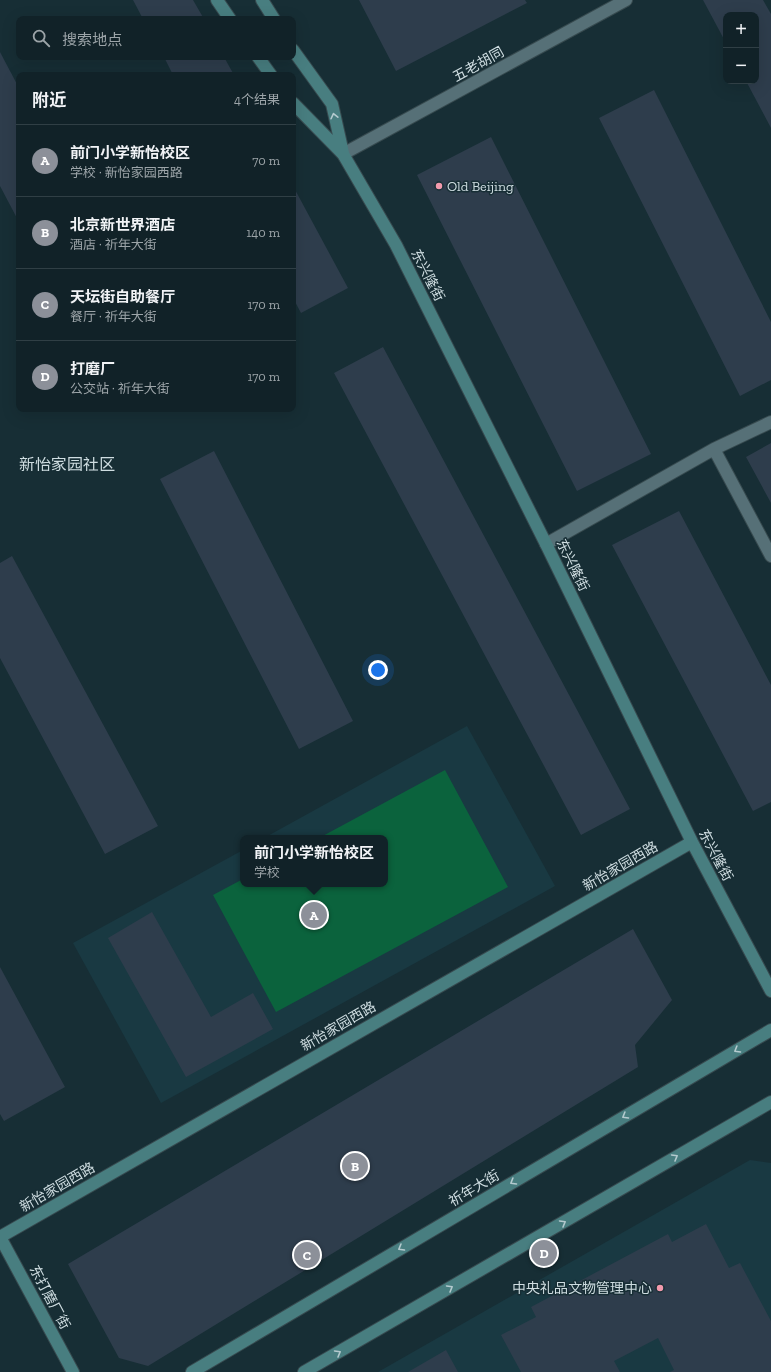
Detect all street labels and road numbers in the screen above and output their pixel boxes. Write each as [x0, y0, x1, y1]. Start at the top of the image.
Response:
street label: 五老胡同 [450, 43, 507, 85]
street label: 东兴隆街 [407, 246, 448, 304]
street label: 东兴隆街 [553, 536, 592, 594]
street label: 东兴隆街 [695, 827, 736, 884]
street label: 新怡家园西路 [580, 838, 661, 895]
street label: 新怡家园西路 [298, 998, 379, 1055]
street label: 新怡家园西路 [17, 1159, 98, 1216]
street label: 祈年大街 [446, 1167, 503, 1210]
street label: 东打磨厂街 [26, 1262, 73, 1332]

